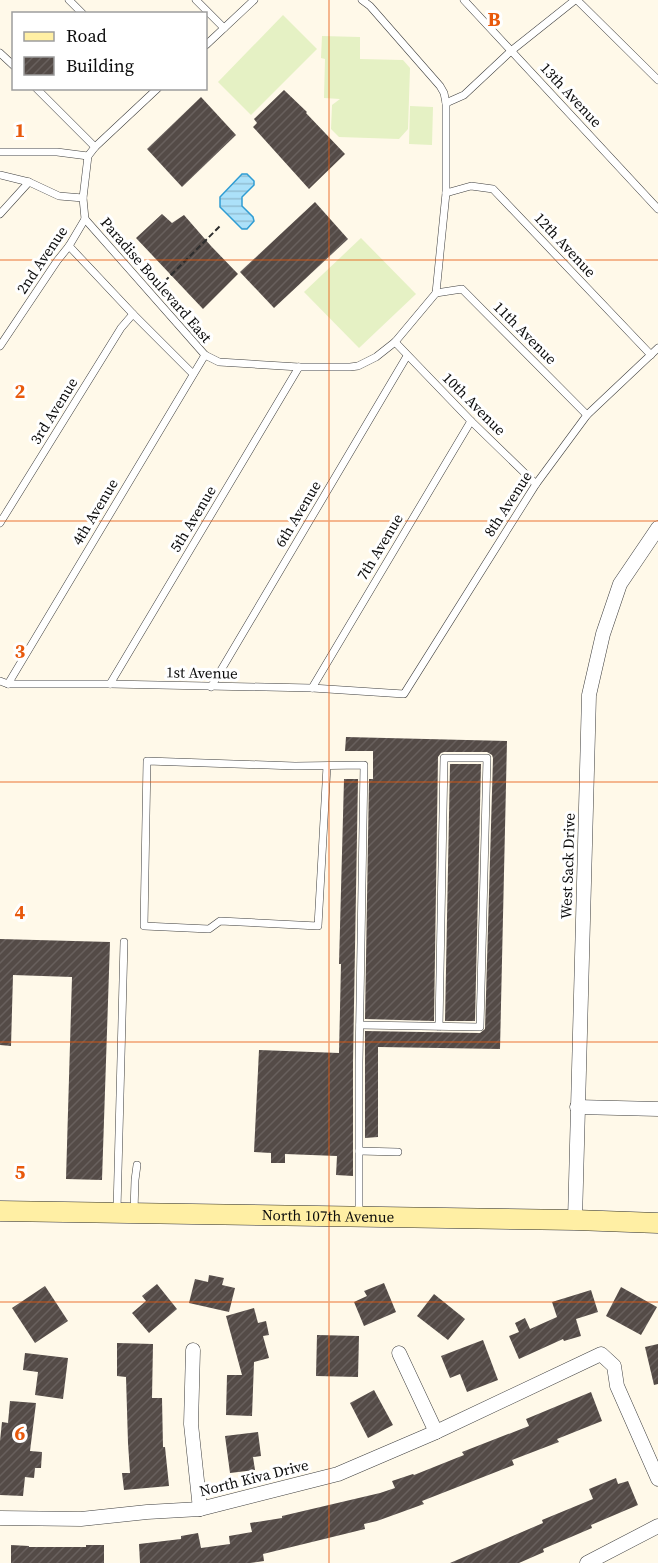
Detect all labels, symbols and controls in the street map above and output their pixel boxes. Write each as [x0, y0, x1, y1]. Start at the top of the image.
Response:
text: B [487, 5, 501, 33]
legend [12, 12, 207, 90]
text: Road [66, 23, 107, 48]
text: Building [66, 53, 134, 78]
street label: 13th Avenue [536, 58, 607, 132]
text: 1 [15, 116, 25, 144]
street label: 12th Avenue [530, 208, 601, 282]
street label: Paradise Boulevard East [96, 212, 217, 347]
street label: 2nd Avenue [11, 221, 72, 298]
street label: 11th Avenue [489, 296, 562, 369]
street label: 10th Avenue [438, 367, 511, 440]
street label: 3rd Avenue [25, 373, 83, 448]
text: 2 [15, 377, 26, 405]
street label: 8th Avenue [479, 467, 537, 541]
street label: 4th Avenue [66, 474, 123, 549]
street label: 6th Avenue [269, 476, 326, 551]
street label: 5th Avenue [164, 481, 221, 556]
street label: 7th Avenue [351, 509, 408, 584]
text: 3 [15, 637, 26, 665]
street label: 1st Avenue [166, 661, 238, 684]
street label: West Sack Drive [555, 812, 580, 919]
text: 4 [15, 898, 26, 926]
text: 5 [15, 1158, 26, 1186]
street label: North 107th Avenue [262, 1204, 395, 1227]
text: 6 [15, 1419, 26, 1447]
street label: North Kiva Drive [197, 1454, 311, 1501]

